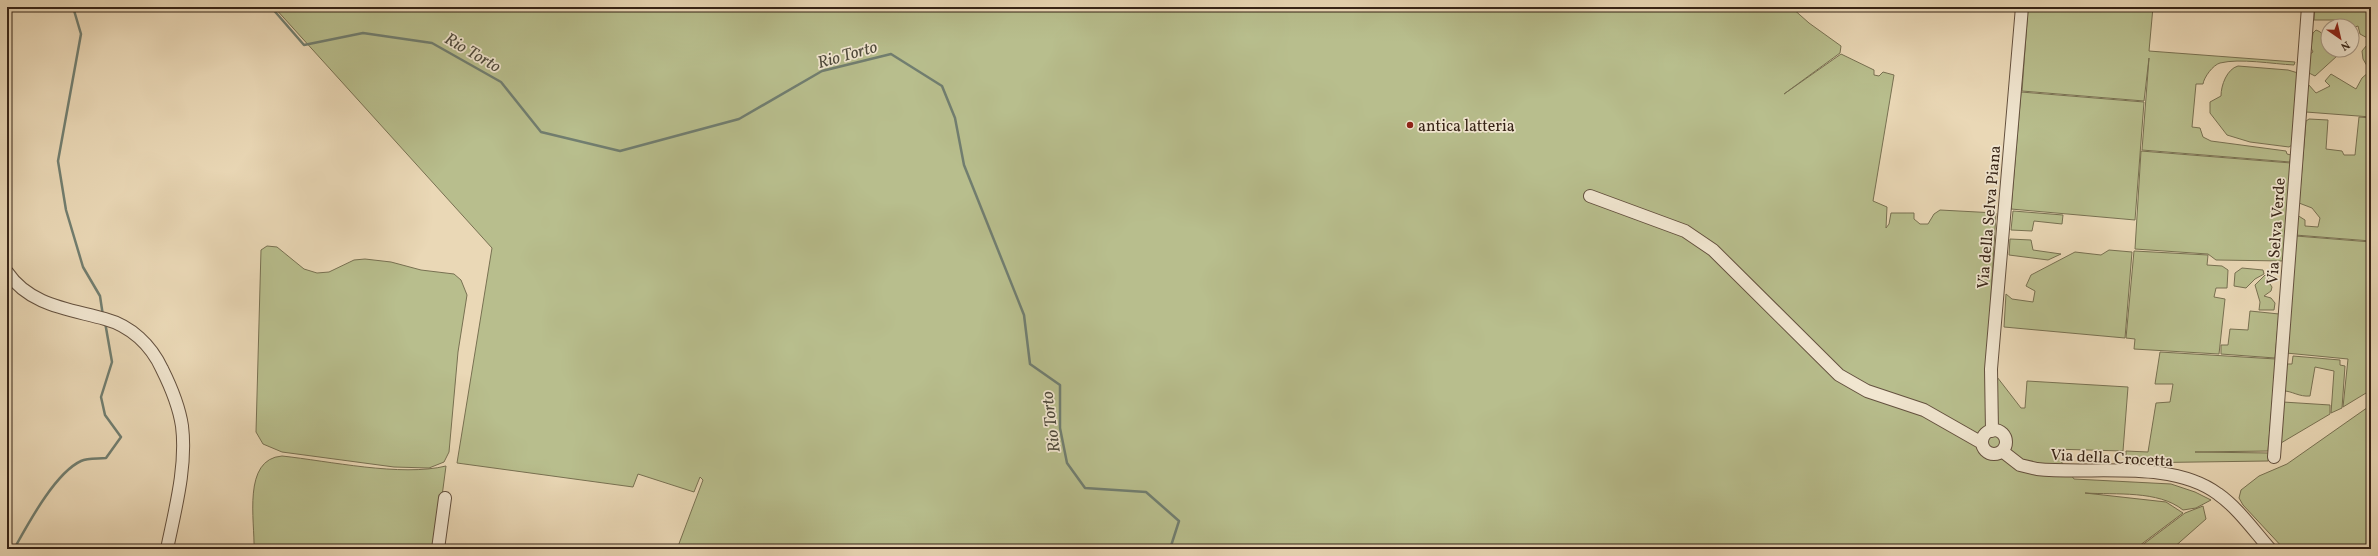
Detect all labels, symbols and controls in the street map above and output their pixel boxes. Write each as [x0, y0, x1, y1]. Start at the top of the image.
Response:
north arrow [2320, 18, 2360, 58]
water label: Rio Torto [440, 28, 505, 79]
water label: Rio Torto [815, 36, 880, 75]
text: N [2337, 37, 2352, 54]
place label: antica latteria [1418, 116, 1515, 138]
marker: antica latteria [1405, 120, 1415, 130]
street label: Via della Selva Piana [1973, 144, 2007, 290]
street label: Via Selva Verde [2262, 177, 2292, 285]
water label: Rio Torto [1036, 390, 1067, 454]
street label: Via della Crocetta [2050, 445, 2174, 473]

